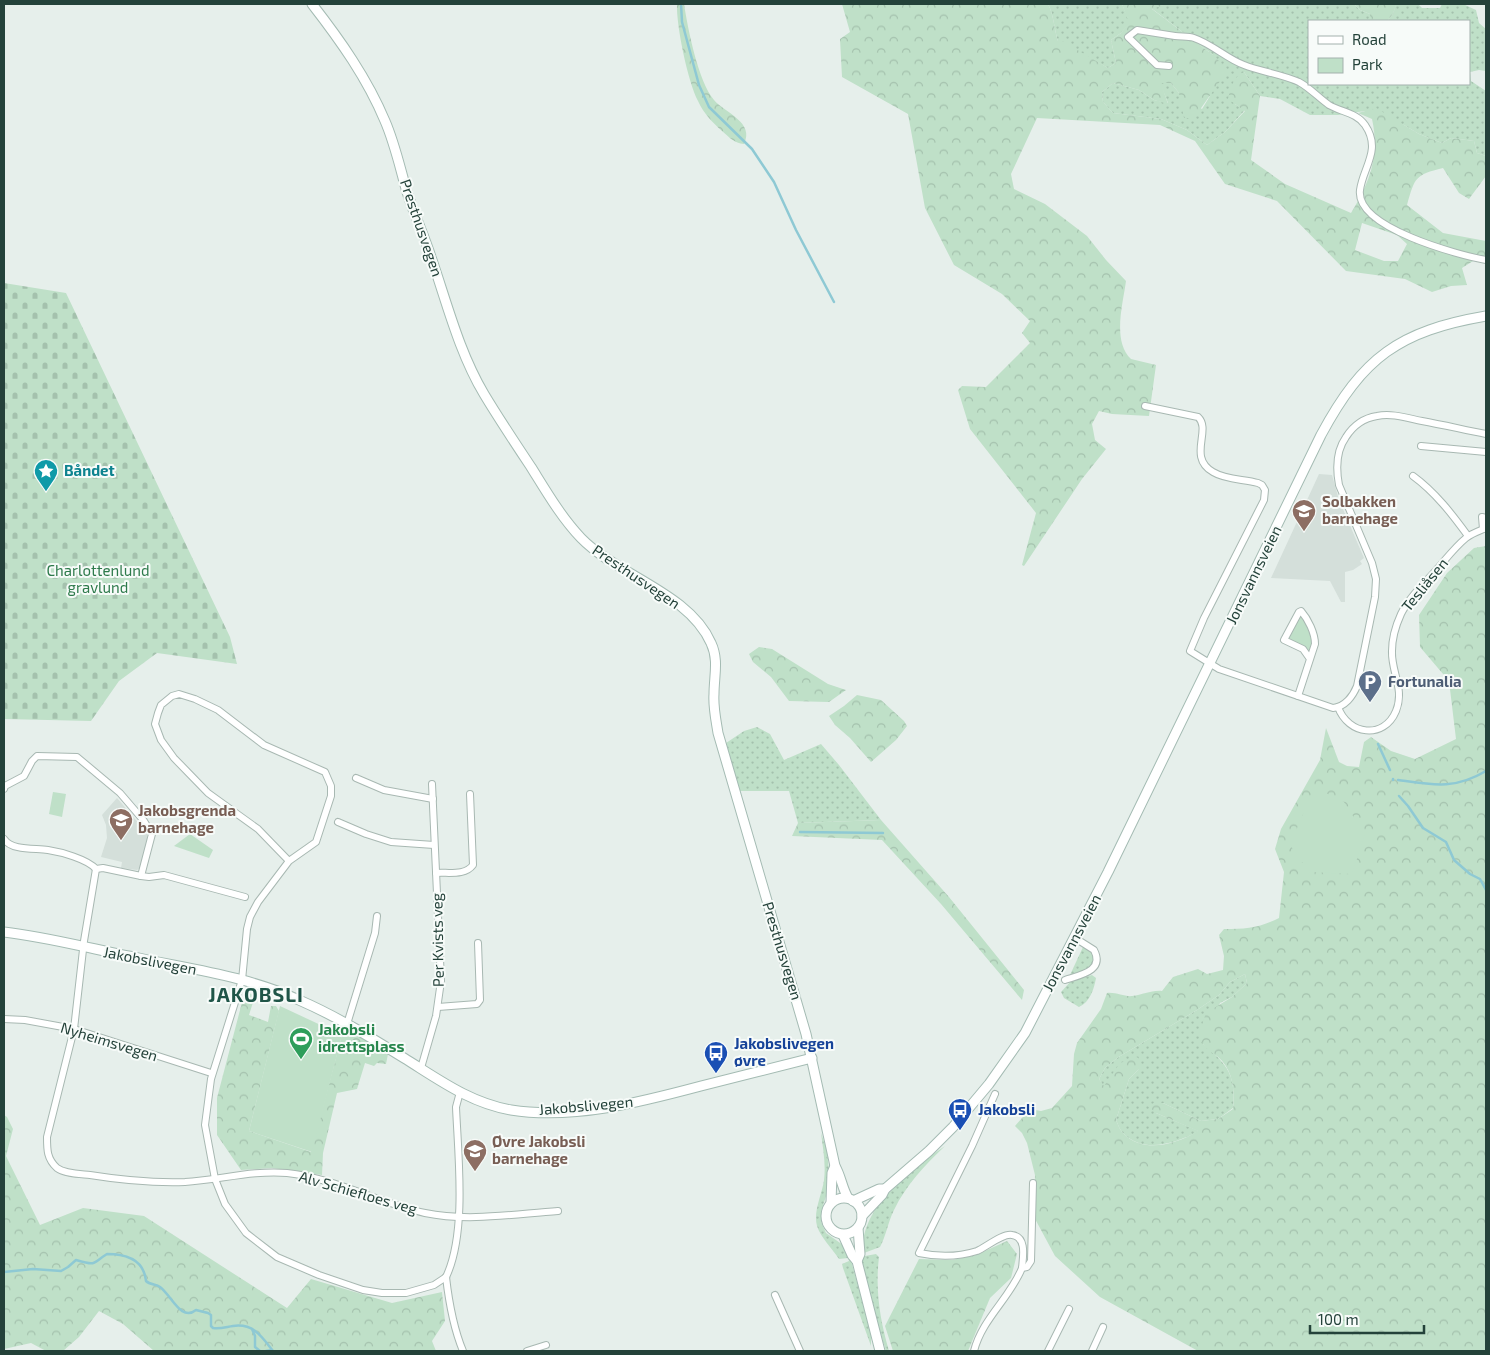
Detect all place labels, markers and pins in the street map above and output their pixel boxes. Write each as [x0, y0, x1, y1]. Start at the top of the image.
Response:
place icon: Båndet [33, 458, 59, 492]
place label: Båndet [64, 461, 115, 479]
place label: Solbakken barnehage [1322, 492, 1398, 527]
school or university icon: Solbakken barnehage [1291, 498, 1317, 532]
parking icon: Fortunalia [1357, 669, 1383, 703]
place label: Fortunalia [1388, 672, 1462, 690]
place label: Jakobsgrenda barnehage [138, 801, 236, 836]
school or university icon: Jakobsgrenda barnehage [108, 807, 134, 841]
place label: Jakobsli idrettsplass [318, 1020, 405, 1055]
sports icon: Jakobsli idrettsplass [288, 1026, 314, 1060]
place label: Jakobslivegen øvre [734, 1034, 834, 1069]
bus stop icon: Jakobslivegen øvre [703, 1040, 729, 1074]
bus stop icon: Jakobsli [947, 1097, 973, 1131]
place label: Jakobsli [978, 1100, 1035, 1118]
place label: Øvre Jakobsli barnehage [492, 1132, 585, 1167]
school or university icon: Øvre Jakobsli barnehage [462, 1138, 488, 1172]

